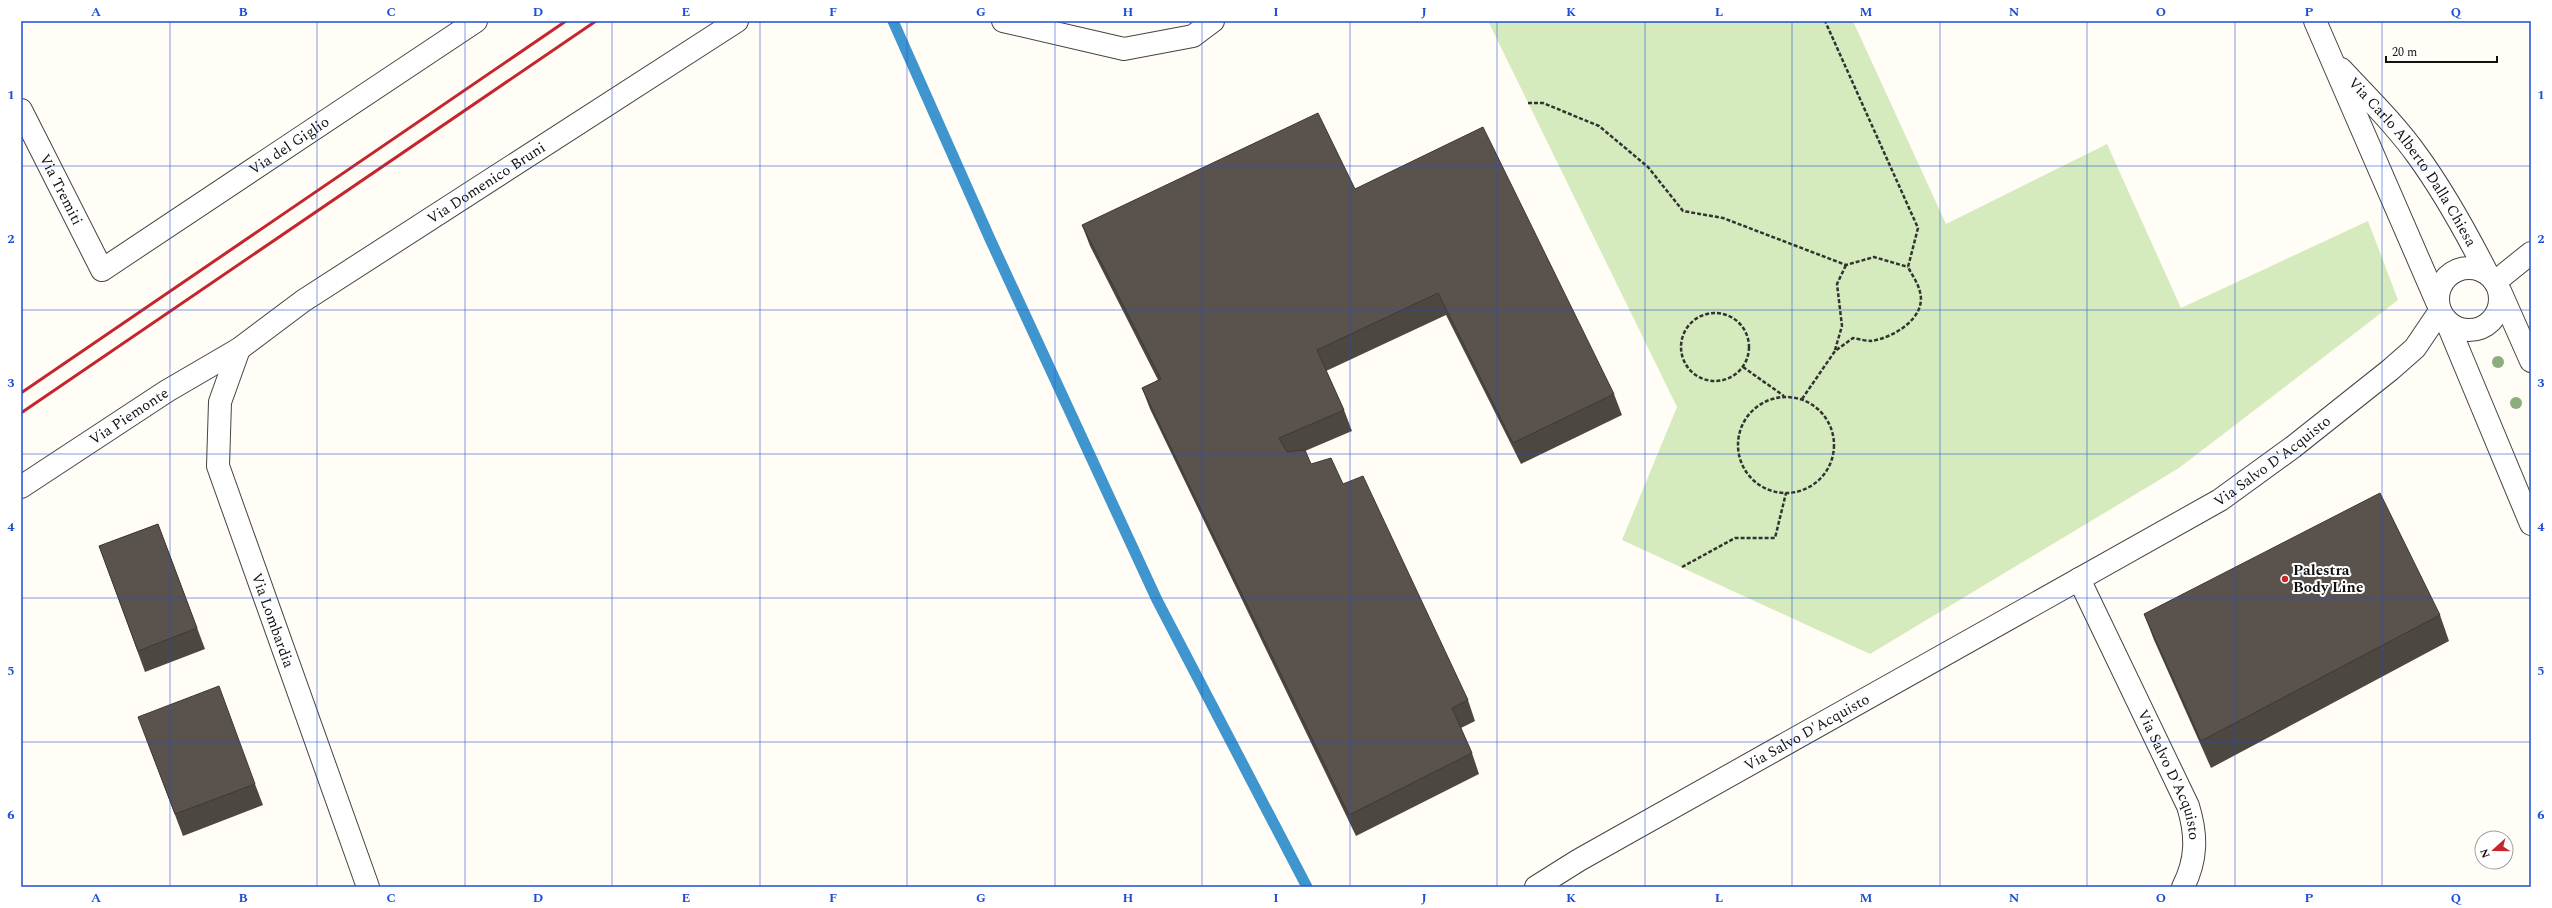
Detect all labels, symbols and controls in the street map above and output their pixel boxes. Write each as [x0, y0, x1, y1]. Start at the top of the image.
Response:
text: A [91, 2, 101, 22]
text: B [238, 2, 248, 22]
text: C [386, 2, 396, 22]
text: D [533, 2, 543, 22]
text: E [682, 2, 691, 22]
text: F [829, 2, 837, 22]
text: G [976, 2, 986, 22]
text: H [1123, 2, 1134, 22]
text: I [1273, 2, 1279, 22]
text: J [1421, 2, 1427, 22]
text: K [1566, 2, 1576, 22]
text: L [1715, 2, 1723, 22]
text: M [1860, 2, 1873, 22]
text: N [2009, 2, 2020, 22]
text: O [2156, 2, 2166, 22]
text: P [2305, 2, 2314, 22]
text: Q [2451, 2, 2462, 22]
scale bar [2386, 38, 2497, 64]
text: 20 m [2392, 43, 2417, 62]
street label: Via Carlo Alberto Dalla Chiesa [2343, 72, 2483, 252]
text: 1 [7, 85, 15, 105]
text: 1 [2537, 85, 2545, 105]
street label: Via del Giglio [245, 111, 334, 181]
street label: Via Domenico Bruni [423, 137, 550, 230]
street label: Via Tremiti [33, 150, 88, 229]
text: 2 [7, 229, 15, 249]
text: 2 [2537, 229, 2545, 249]
text: 3 [7, 373, 15, 393]
text: 3 [2537, 373, 2545, 393]
street label: Via Piemonte [85, 382, 173, 451]
street label: Via Salvo D'Acquisto [2209, 410, 2336, 513]
text: 4 [7, 517, 15, 537]
text: 4 [2537, 517, 2545, 537]
place label: Palestra Body Line [2293, 559, 2363, 599]
street label: Via Lombardia [245, 570, 300, 672]
marker: Palestra Body Line [2280, 574, 2290, 584]
text: 5 [7, 661, 15, 681]
text: 5 [2537, 661, 2545, 681]
street label: Via Salvo D'Acquisto [1740, 688, 1874, 777]
street label: Via Salvo D'Acquisto [2131, 706, 2205, 841]
text: 6 [7, 805, 15, 825]
text: 6 [2537, 805, 2545, 825]
north arrow [2474, 830, 2514, 870]
text: N [2476, 846, 2495, 861]
text: A [91, 888, 101, 908]
text: B [238, 888, 248, 908]
text: C [386, 888, 396, 908]
text: D [533, 888, 543, 908]
text: E [682, 888, 691, 908]
text: F [829, 888, 837, 908]
text: G [976, 888, 986, 908]
text: H [1123, 888, 1134, 908]
text: I [1273, 888, 1279, 908]
text: J [1421, 888, 1427, 908]
text: K [1566, 888, 1576, 908]
text: L [1715, 888, 1723, 908]
text: M [1860, 888, 1873, 908]
text: N [2009, 888, 2020, 908]
text: O [2156, 888, 2166, 908]
text: P [2305, 888, 2314, 908]
text: Q [2451, 888, 2462, 908]

